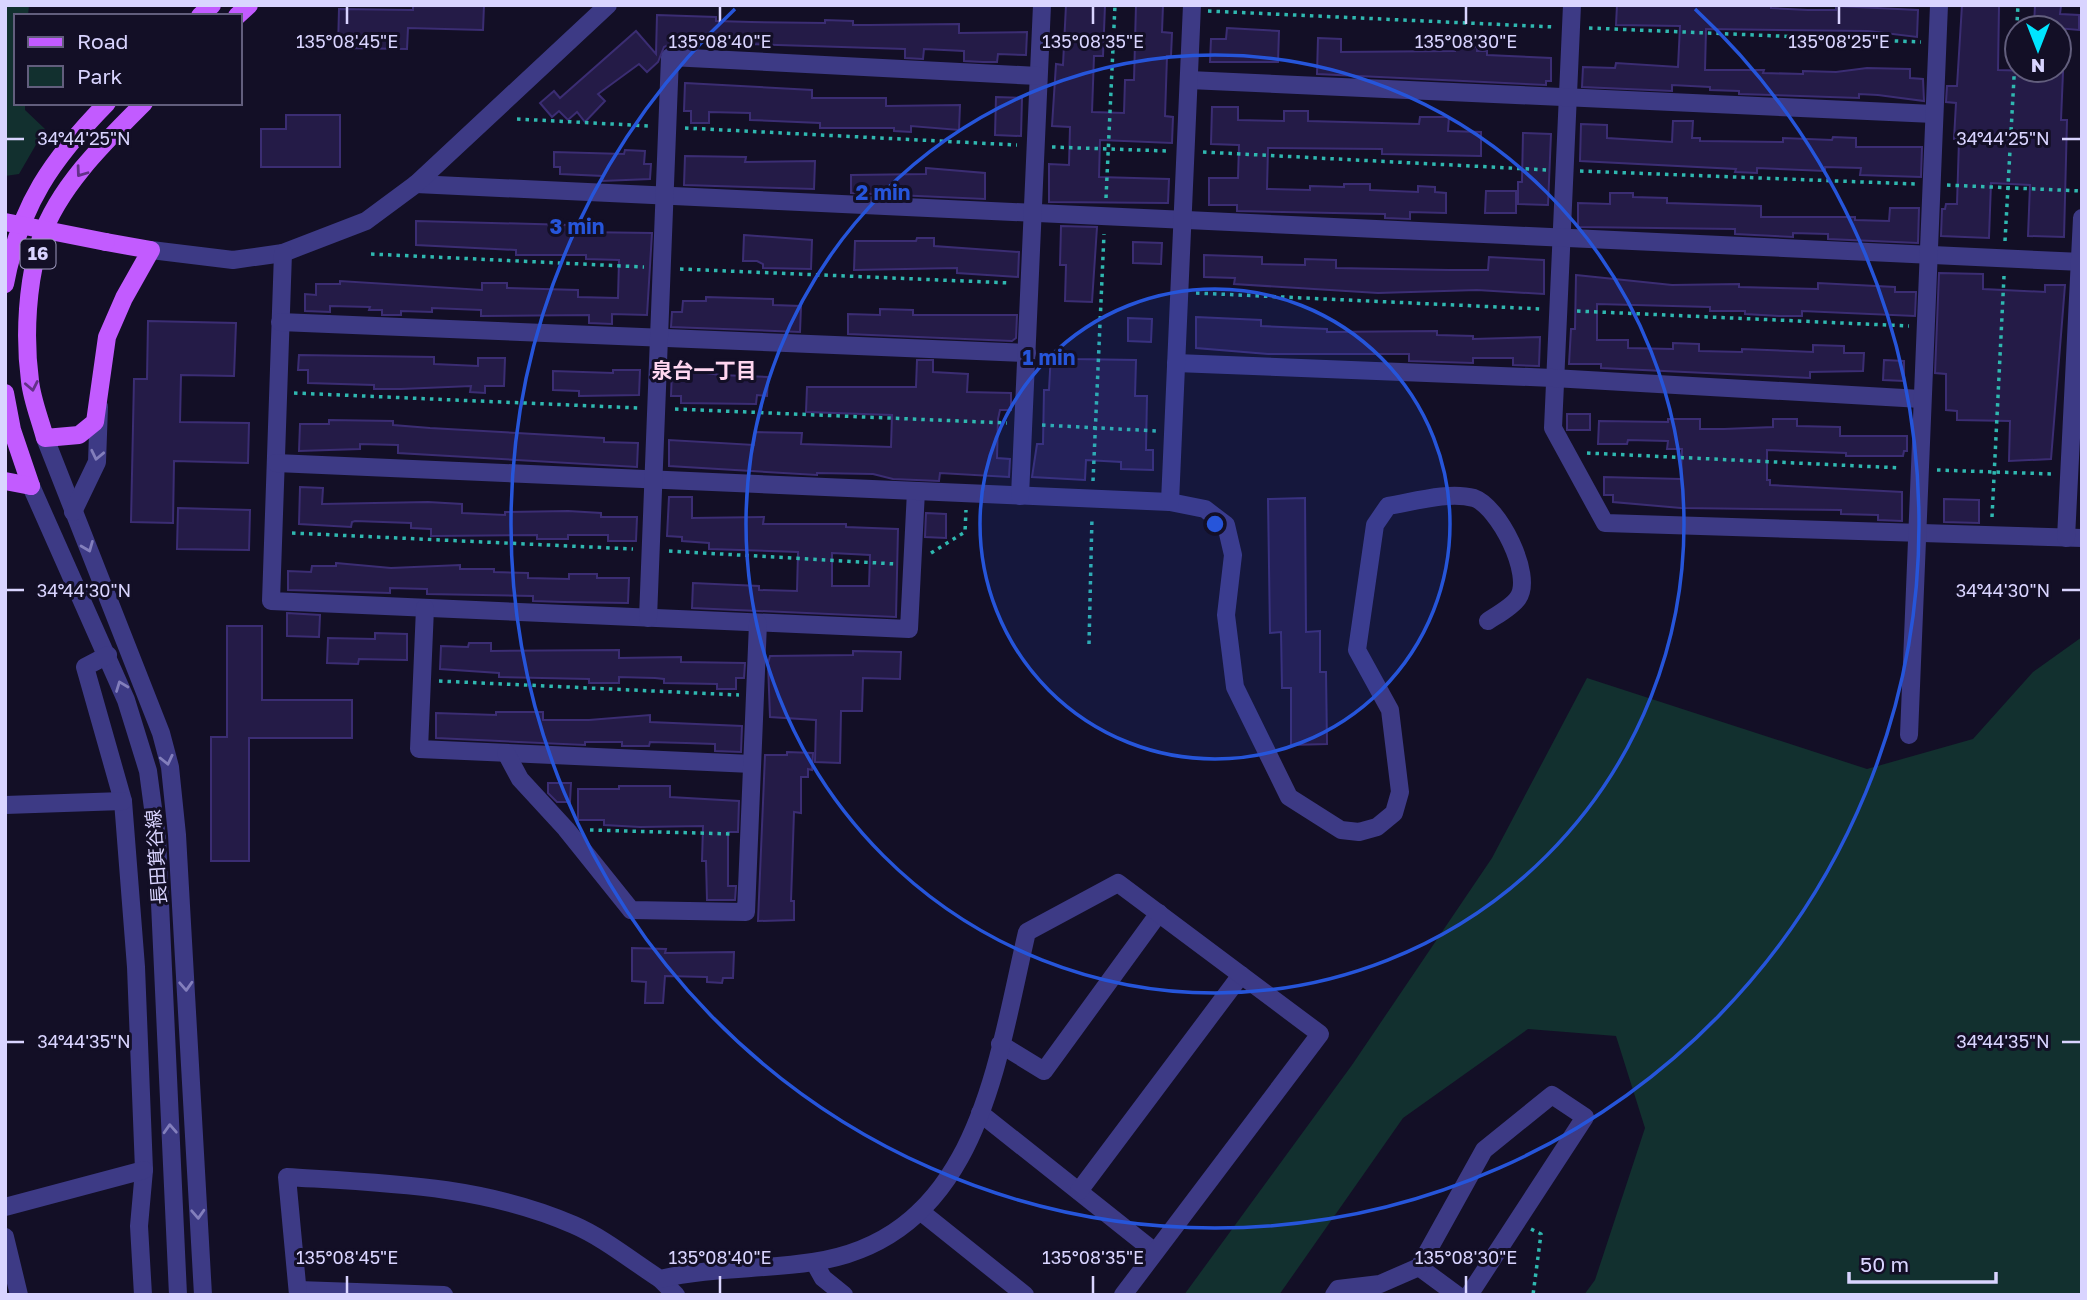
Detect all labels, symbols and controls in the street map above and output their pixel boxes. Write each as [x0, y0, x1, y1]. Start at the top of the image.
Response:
legend [14, 14, 242, 105]
north arrow [2003, 14, 2073, 84]
text: Road [77, 28, 128, 54]
text: 135°08'45"E [296, 30, 398, 52]
text: 135°08'40"E [669, 30, 771, 52]
text: 135°08'35"E [1042, 30, 1144, 52]
text: 135°08'30"E [1415, 30, 1517, 52]
text: 135°08'25"E [1788, 30, 1890, 52]
text: N [2031, 55, 2045, 78]
text: Park [77, 63, 123, 89]
text: 34°44'25"N [37, 127, 131, 149]
text: 34°44'25"N [1956, 127, 2050, 149]
one-way arrow [77, 164, 90, 176]
text: 2 min [856, 179, 910, 205]
text: 3 min [550, 213, 604, 239]
road number: 16 [20, 240, 56, 268]
text: 1 min [1023, 344, 1075, 370]
district label: 泉台一丁目 [652, 357, 757, 383]
one-way arrow [23, 380, 38, 392]
one-way arrow [91, 449, 105, 461]
centre of rings [1203, 512, 1227, 536]
one-way arrow [79, 540, 93, 552]
text: 34°44'30"N [37, 579, 131, 601]
text: 34°44'30"N [1956, 579, 2050, 601]
one-way arrow [115, 680, 129, 692]
one-way arrow [159, 754, 174, 766]
street label: 長田箕谷線 [141, 809, 170, 905]
one-way arrow [178, 981, 193, 992]
text: 34°44'35"N [37, 1030, 131, 1052]
text: 34°44'35"N [1956, 1030, 2050, 1052]
one-way arrow [163, 1123, 178, 1134]
one-way arrow [190, 1208, 205, 1219]
scale bar [1849, 1240, 1996, 1284]
text: 135°08'45"E [296, 1246, 398, 1268]
text: 135°08'40"E [669, 1246, 771, 1268]
text: 135°08'35"E [1042, 1246, 1144, 1268]
text: 135°08'30"E [1415, 1246, 1517, 1268]
text: 50 m [1860, 1251, 1909, 1277]

